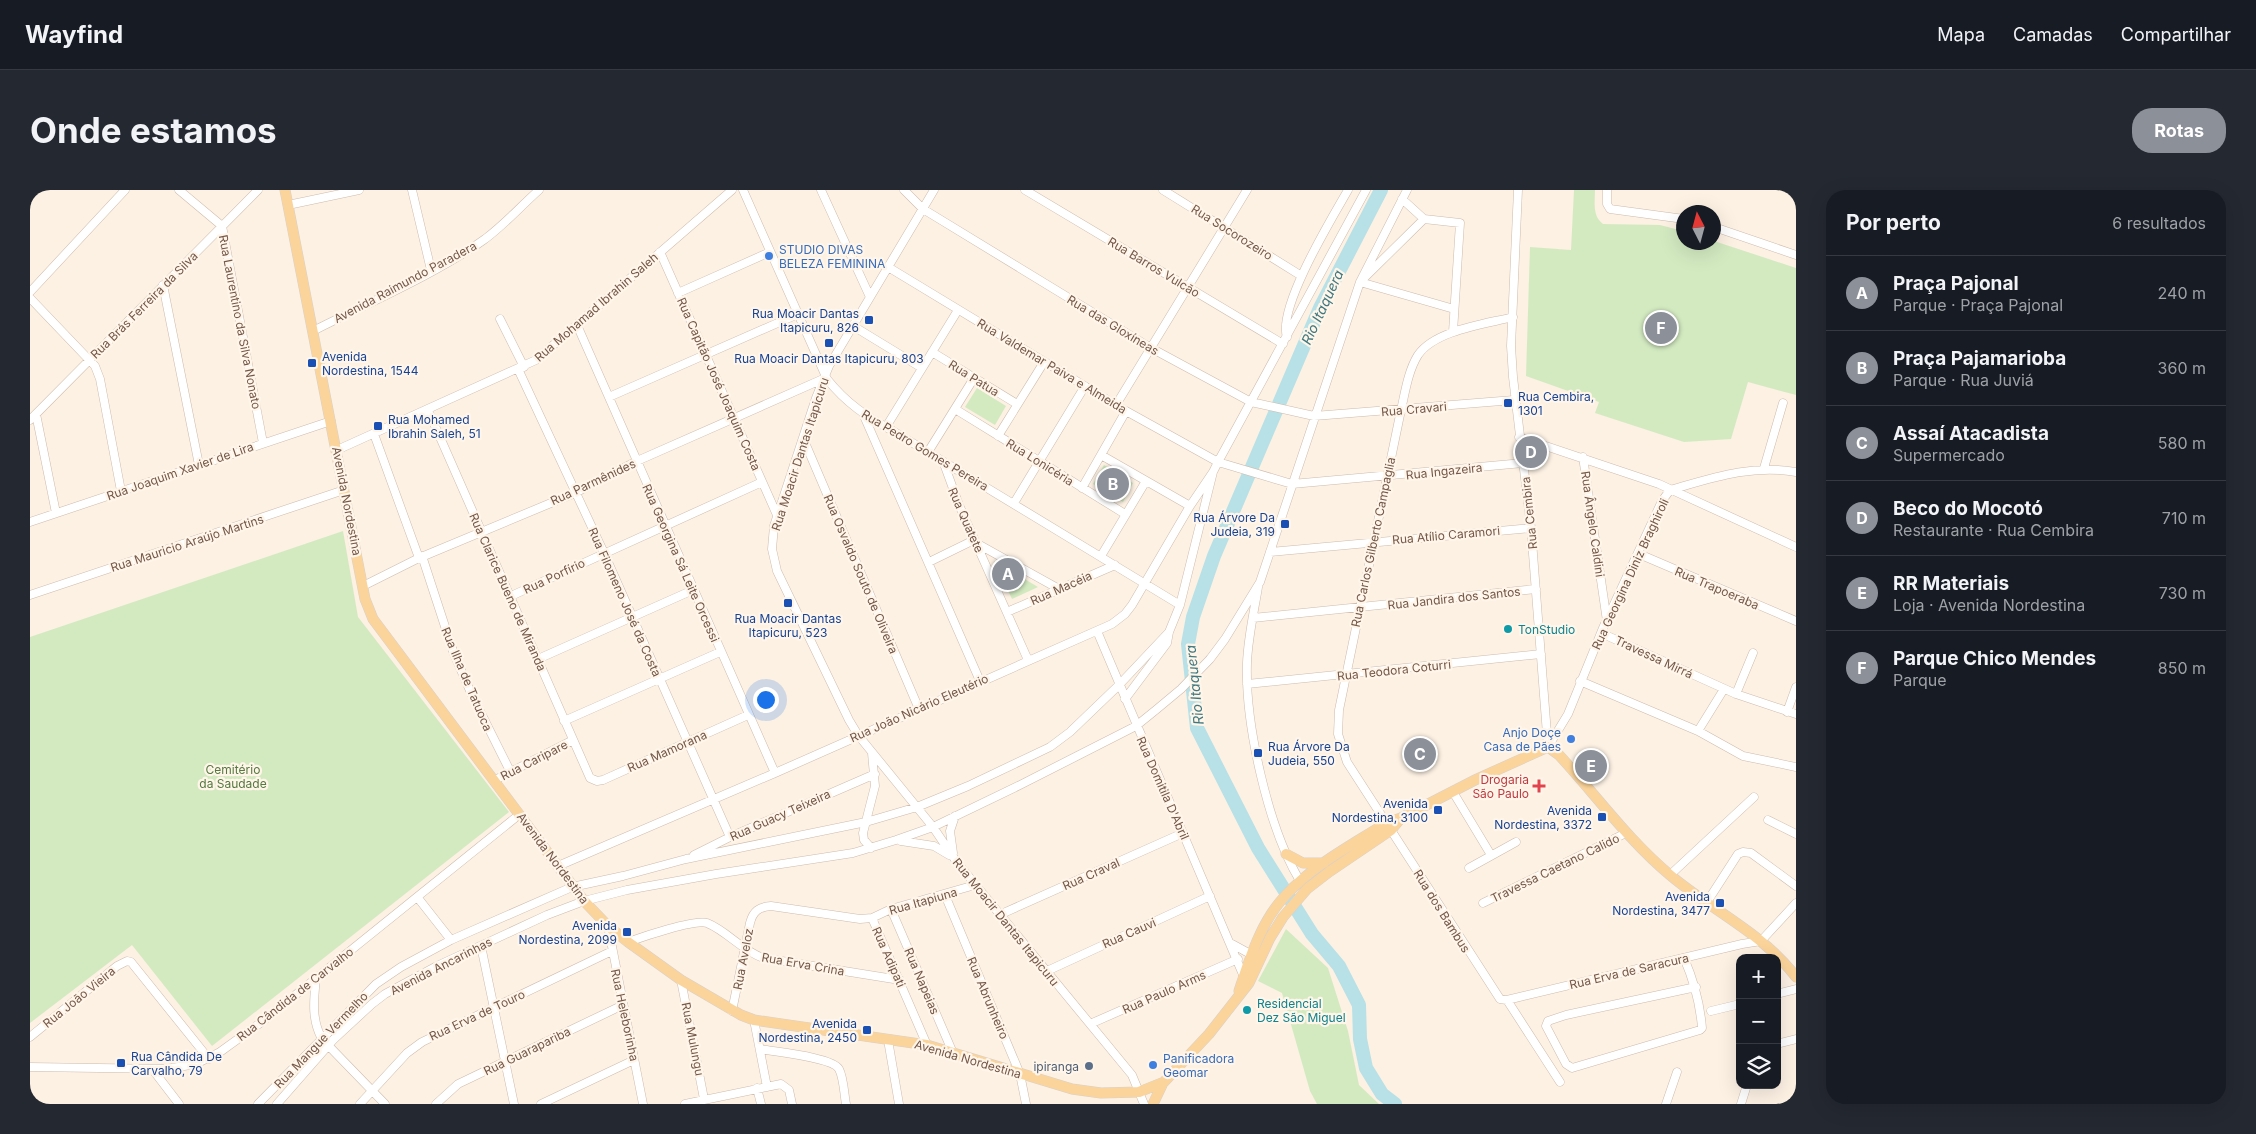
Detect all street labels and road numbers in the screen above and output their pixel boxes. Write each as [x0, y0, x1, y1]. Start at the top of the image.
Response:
street label: Rua Socorozeiro [1189, 201, 1275, 263]
street label: Rua Laurentino da Silva Nonato [216, 234, 264, 410]
street label: Rua Barros Vulcão [1105, 234, 1203, 300]
street label: Avenida Raimundo Paradera [331, 238, 479, 326]
street label: Rua Brás Ferreira da Silva [87, 248, 201, 362]
street label: Rua Mohamad Ibrahin Saleh [531, 249, 661, 365]
street label: Rua das Gloxíneas [1064, 292, 1162, 358]
street label: Rua Capitão José Joaquim Costa [674, 295, 764, 473]
street label: Rua Valdemar Paiva e Almeida [974, 315, 1130, 417]
street label: Rua Patua [946, 357, 1002, 399]
street label: Rua Moacir Dantas Itapicuru [768, 375, 832, 533]
street label: Rua Cravari [1381, 399, 1448, 419]
street label: Rua Pedro Gomes Pereira [859, 406, 991, 494]
street label: Rua Lonicéria [1003, 435, 1077, 489]
street label: Rua Joaquim Xavier de Lira [105, 439, 255, 503]
street label: Avenida Nordestina [329, 445, 365, 557]
street label: Rua Parmênides [548, 456, 638, 508]
street label: Rua Carlos Gilberto Campaglia [1348, 456, 1398, 628]
street label: Rua Ingazeira [1405, 460, 1483, 482]
street label: Rua Ângelo Caldini [1578, 470, 1608, 578]
street label: Rua Cembira [1518, 476, 1540, 550]
street label: Rua Georgina Sá Leite Orcessi [639, 482, 723, 644]
street label: Rua Quatete [945, 485, 987, 555]
street label: Rua Osvaldo Souto de Oliveira [821, 492, 901, 656]
street label: Rua Georgina Diniz Braghiroli [1588, 496, 1672, 652]
street label: Rua Mauricio Araújo Martins [109, 511, 265, 575]
street label: Rua Clarice Bueno de Miranda [466, 511, 550, 673]
street label: Rua Atílio Caramori [1391, 523, 1501, 547]
street label: Rua Filomeno José da Costa [585, 525, 665, 679]
street label: Rua Porfírio [521, 555, 587, 597]
street label: Rua Trapoeraba [1673, 563, 1761, 613]
street label: Rua Macéia [1028, 568, 1094, 608]
street label: Rua Jandira dos Santos [1387, 584, 1521, 612]
street label: Rua Ilha de Tatuoca [438, 625, 496, 733]
street label: Travessa Mirrá [1613, 632, 1695, 682]
street label: Rua Teodora Coturri [1336, 657, 1452, 683]
street label: Rua João Nicário Eleutério [847, 671, 991, 745]
street label: Rua Mamorana [625, 727, 709, 775]
street label: Rua Domitila D'Abril [1133, 734, 1193, 842]
street label: Rua Caripare [498, 737, 570, 783]
street label: Rua Guacy Teixeira [727, 786, 833, 844]
street label: Avenida Nordestina [514, 809, 592, 907]
street label: Travessa Caetano Calido [1488, 830, 1622, 906]
street label: Rua Moacir Dantas Itapicuru [950, 855, 1062, 989]
street label: Rua Craval [1060, 855, 1122, 893]
street label: Rua dos Bambus [1410, 867, 1474, 955]
street label: Rua Itapiuna [887, 884, 959, 918]
street label: Rua Cauvi [1100, 914, 1158, 951]
street label: Rua Adipati [869, 924, 909, 990]
street label: Rua Aveloz [730, 927, 756, 991]
street label: Avenida Ancarinhas [388, 934, 494, 998]
street label: Rua Cândida de Carvalho [234, 944, 356, 1044]
street label: Rua Napeias [901, 945, 943, 1017]
street label: Rua Erva Crina [760, 949, 846, 979]
street label: Rua Erva de Saracura [1568, 950, 1690, 992]
street label: Rua Abrunheiro [964, 955, 1012, 1041]
street label: Rua João Vieira [40, 963, 118, 1031]
street label: Rua Paulo Arms [1120, 967, 1208, 1017]
street label: Rua Heleborinha [608, 968, 642, 1062]
street label: Rua Erva de Touro [427, 986, 527, 1044]
street label: Rua Mangue Vermelho [271, 989, 371, 1091]
street label: Rua Mulungu [679, 1001, 707, 1077]
street label: Rua Guarapariba [481, 1023, 573, 1079]
street label: Avenida Nordestina [913, 1037, 1023, 1081]

